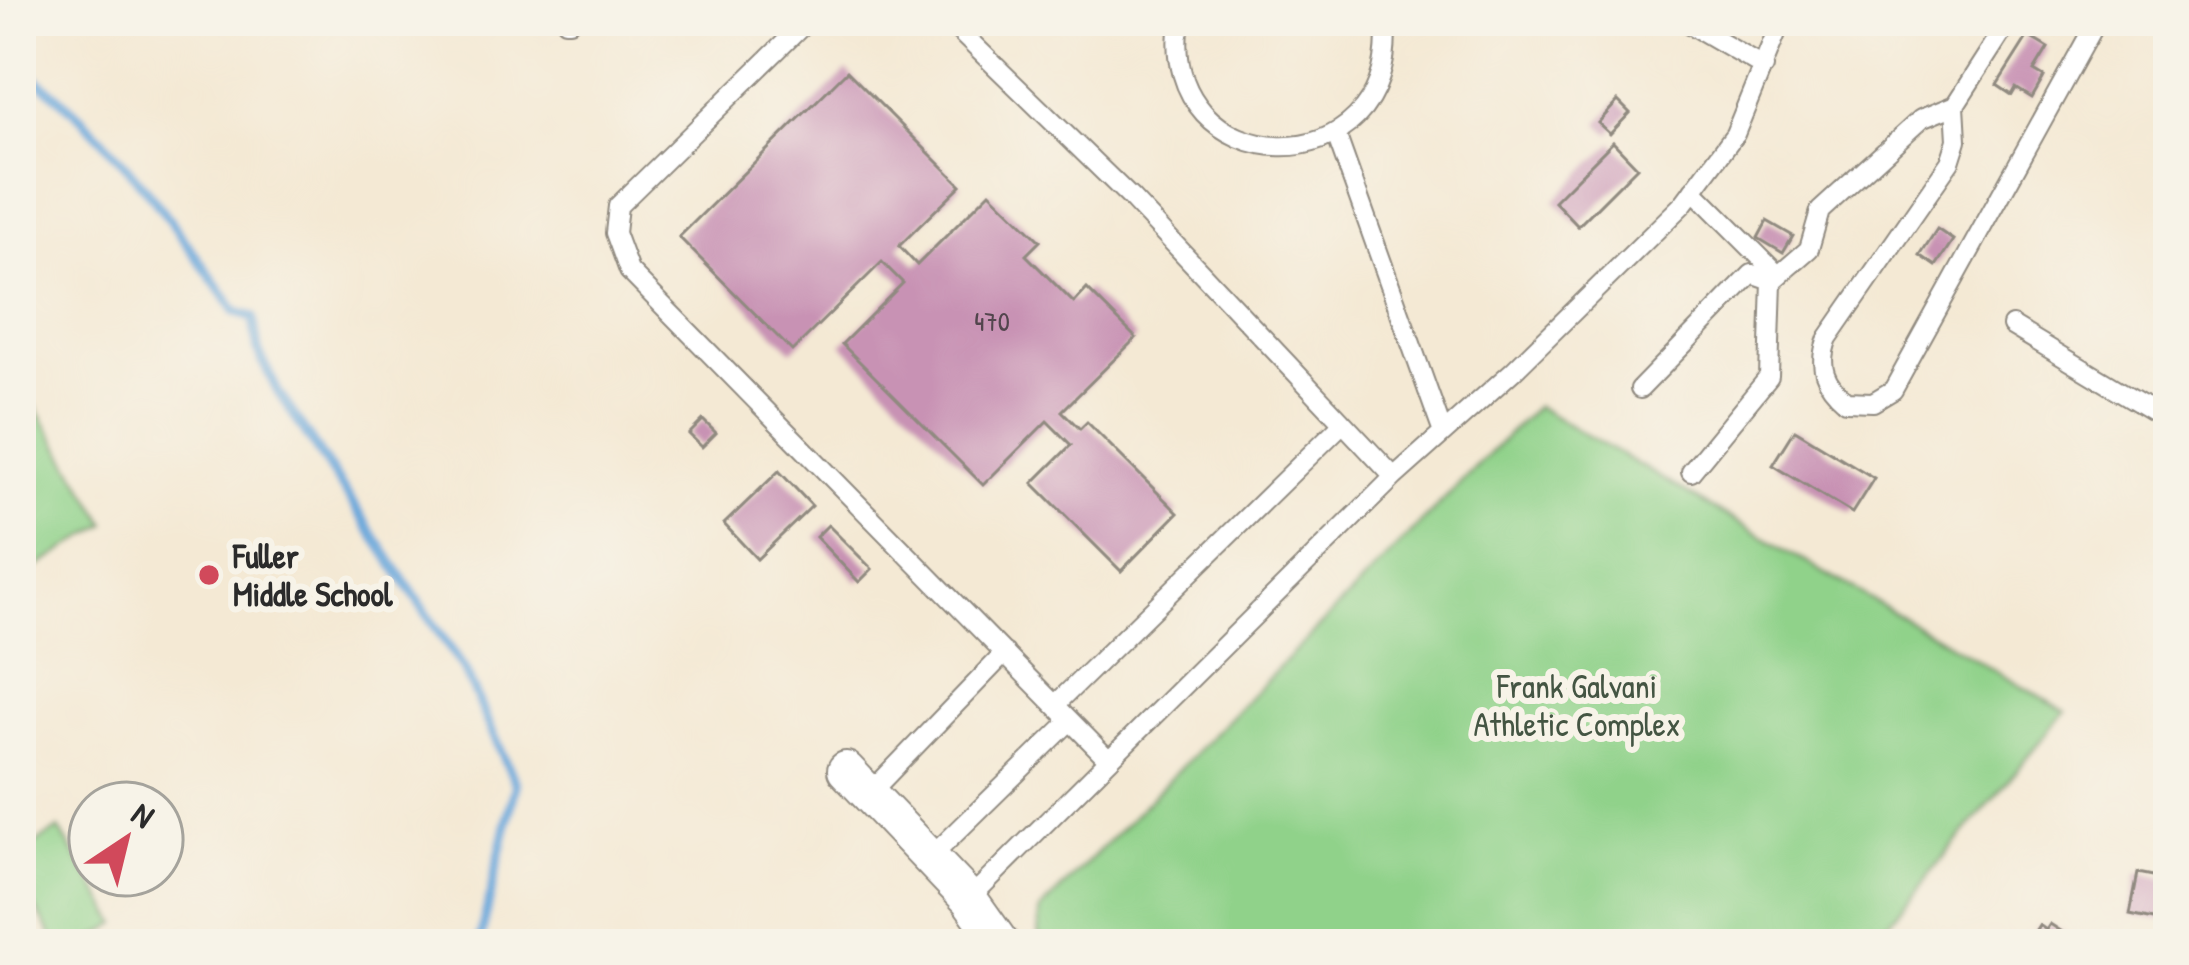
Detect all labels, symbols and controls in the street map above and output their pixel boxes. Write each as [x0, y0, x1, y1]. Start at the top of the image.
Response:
house number: 470 [974, 303, 1010, 339]
place label: Fuller Middle School [232, 534, 394, 616]
marker: Fuller Middle School [196, 562, 222, 588]
park label: Frank Galvani Athletic Complex [1473, 664, 1681, 747]
north arrow [66, 779, 186, 899]
text: N [123, 791, 163, 837]

